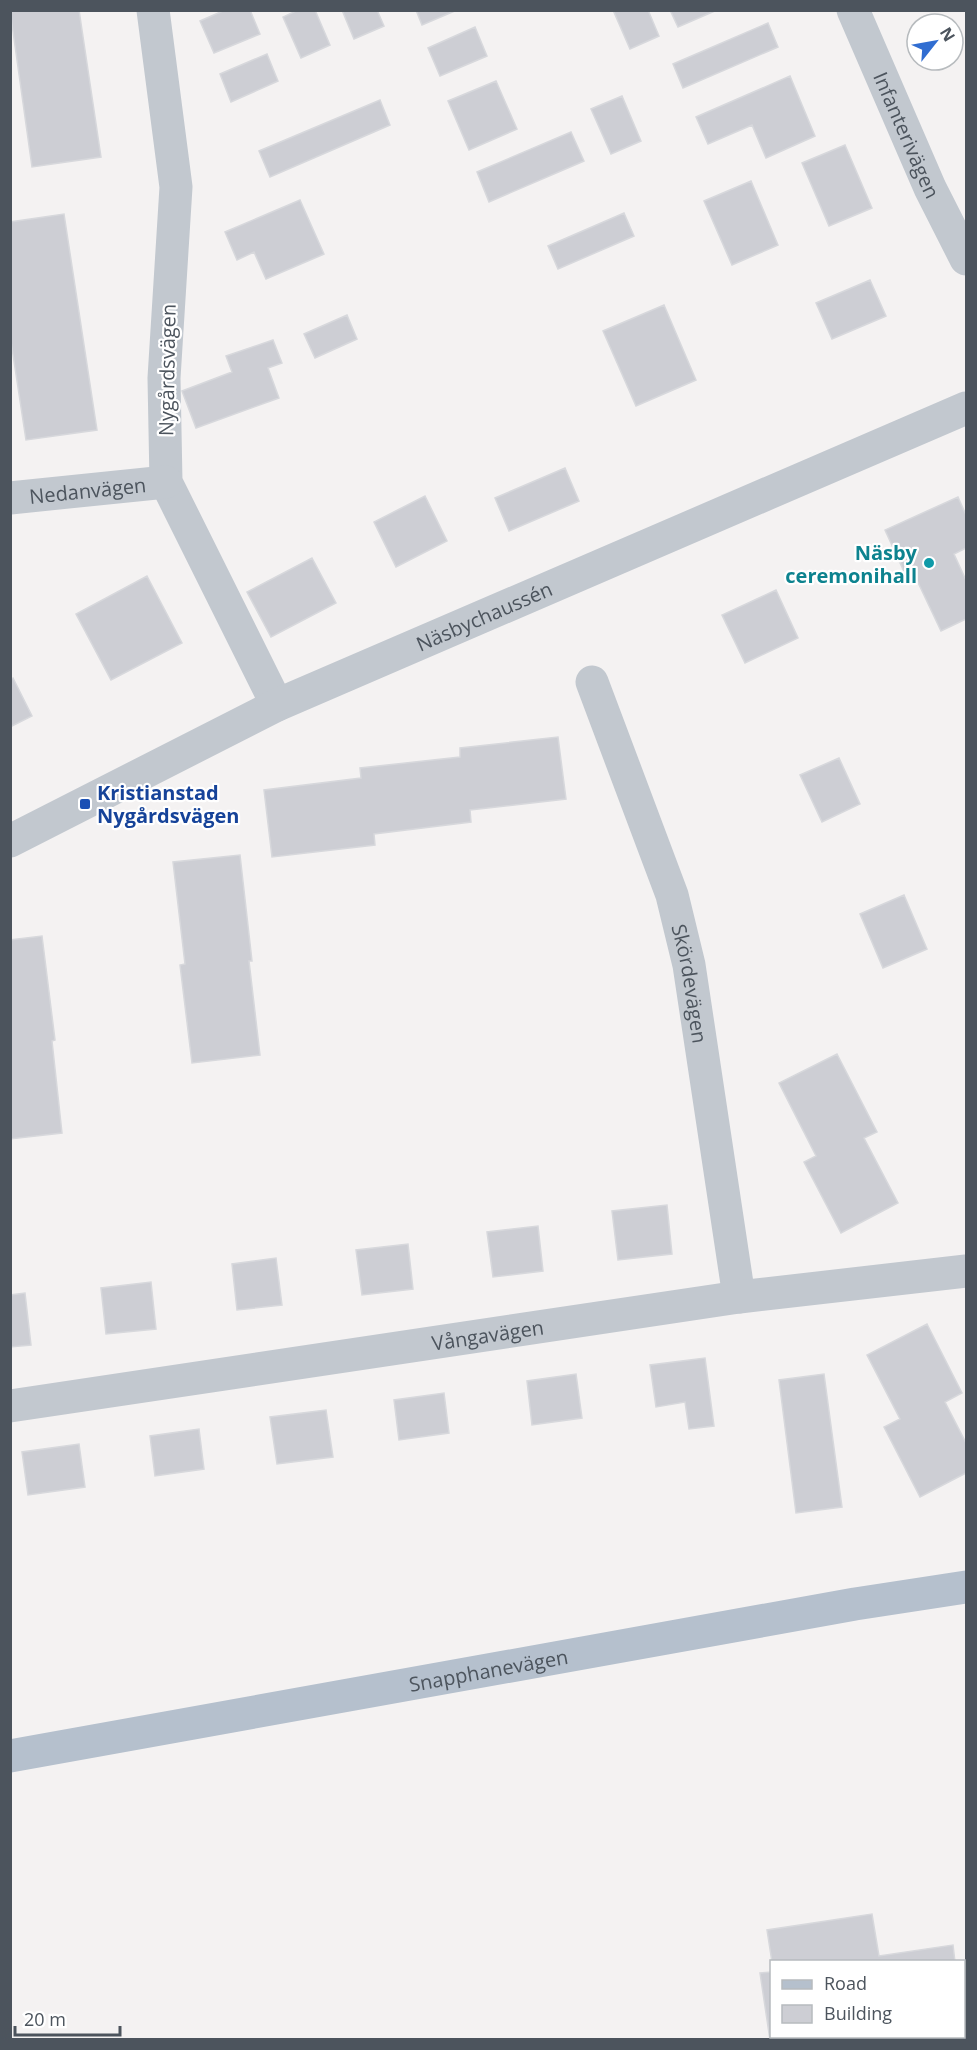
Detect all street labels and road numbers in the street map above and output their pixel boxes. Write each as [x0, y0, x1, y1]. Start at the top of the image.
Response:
street label: Infanterivägen [868, 67, 946, 203]
street label: Nygårdsvägen [152, 304, 182, 436]
street label: Nedanvägen [28, 471, 147, 509]
street label: Näsbychaussén [412, 575, 556, 657]
street label: Skördevägen [666, 921, 714, 1045]
street label: Vångavägen [430, 1313, 545, 1356]
street label: Snapphanevägen [407, 1642, 570, 1698]

